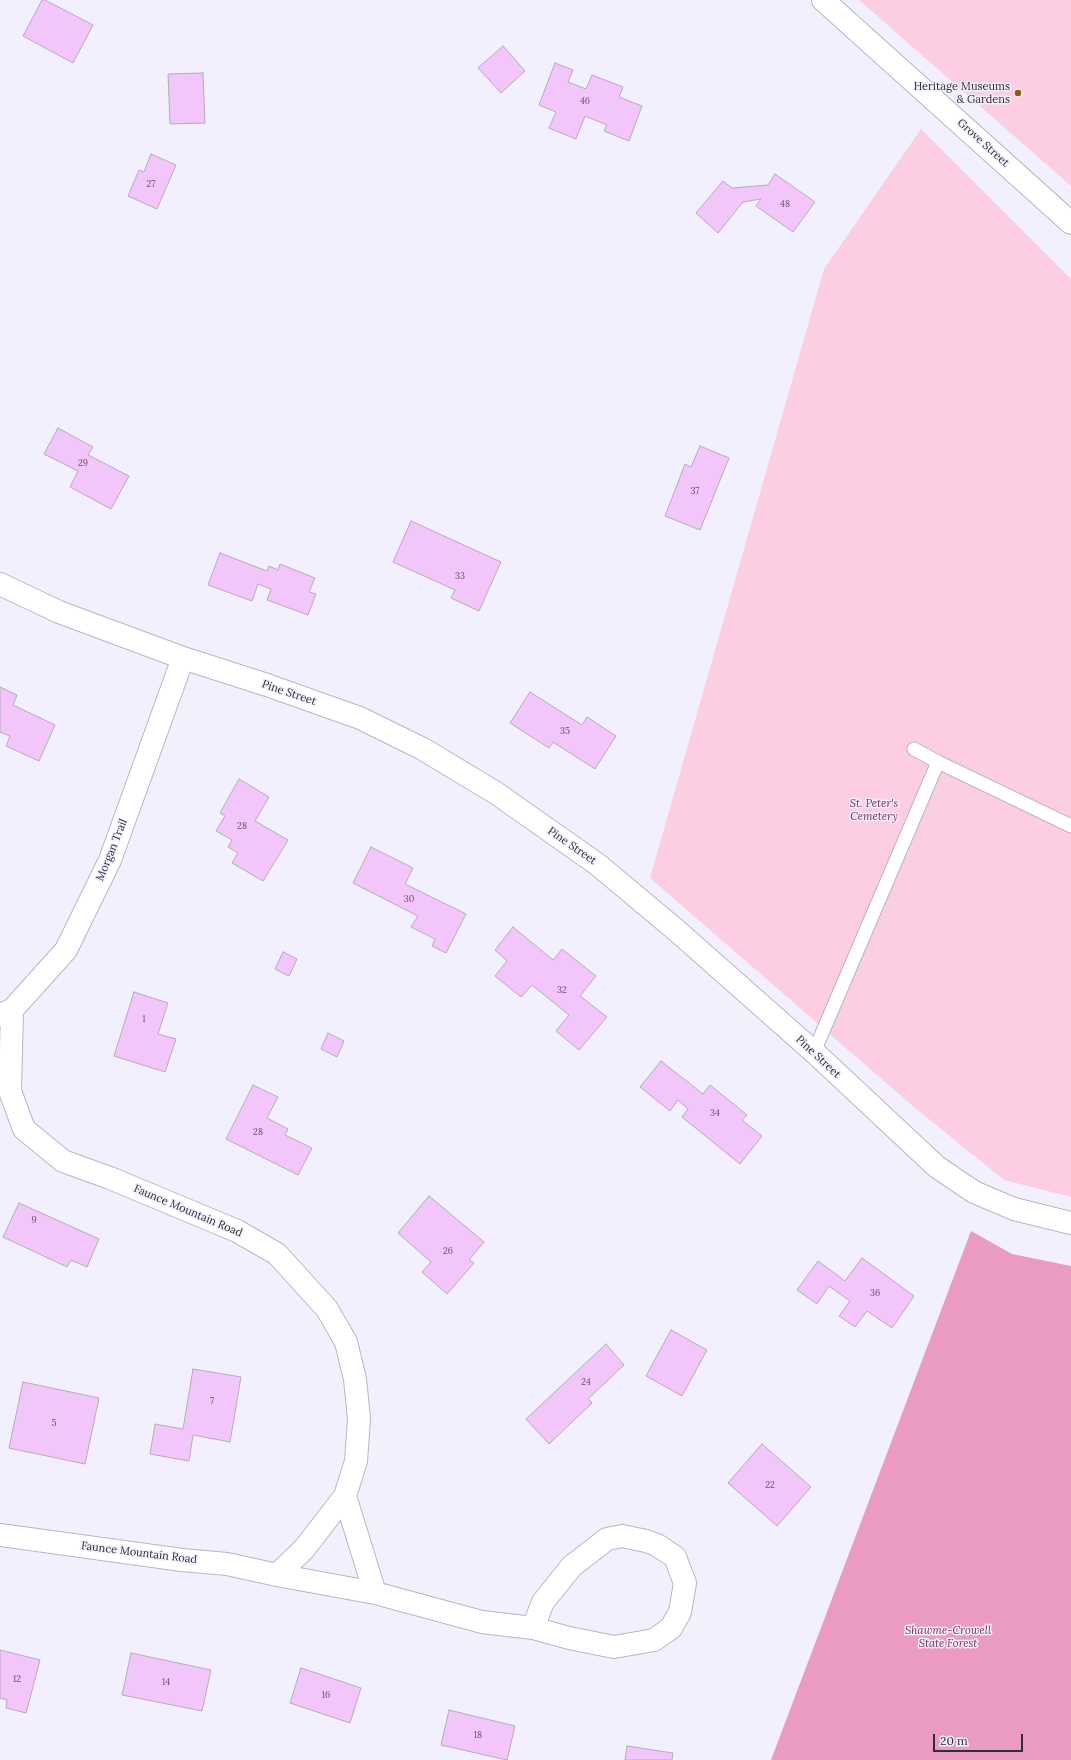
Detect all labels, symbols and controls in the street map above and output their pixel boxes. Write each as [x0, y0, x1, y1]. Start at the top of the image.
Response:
place label: Heritage Museums & Gardens [914, 80, 1010, 106]
marker: Heritage Museums & Gardens [1013, 88, 1023, 98]
house number: 46 [580, 96, 590, 106]
street label: Grove Street [954, 116, 1012, 170]
house number: 27 [147, 179, 155, 189]
house number: 48 [780, 199, 790, 209]
house number: 29 [78, 458, 88, 468]
house number: 37 [691, 486, 699, 496]
house number: 33 [455, 571, 465, 581]
street label: Pine Street [260, 678, 318, 708]
house number: 35 [560, 726, 570, 736]
park label: St. Peter's Cemetery [850, 797, 898, 823]
street label: Morgan Trail [94, 817, 130, 883]
house number: 28 [237, 821, 247, 831]
street label: Pine Street [545, 824, 599, 868]
house number: 30 [404, 894, 414, 904]
house number: 32 [557, 985, 567, 995]
house number: 1 [142, 1014, 146, 1024]
street label: Pine Street [793, 1033, 843, 1081]
house number: 34 [710, 1108, 720, 1118]
house number: 28 [253, 1127, 263, 1137]
street label: Faunce Mountain Road [132, 1182, 244, 1240]
house number: 9 [31, 1215, 37, 1225]
house number: 26 [443, 1246, 453, 1256]
house number: 36 [870, 1288, 880, 1298]
house number: 24 [581, 1377, 591, 1387]
house number: 7 [210, 1396, 214, 1406]
house number: 5 [52, 1418, 56, 1428]
house number: 22 [765, 1480, 775, 1490]
street label: Faunce Mountain Road [80, 1539, 198, 1567]
park label: Shawme-Crowell State Forest [905, 1624, 991, 1650]
house number: 12 [13, 1674, 21, 1684]
house number: 14 [162, 1677, 170, 1687]
house number: 16 [322, 1690, 330, 1700]
scale bar [935, 1726, 1025, 1752]
house number: 18 [474, 1730, 482, 1740]
text: 20 m [940, 1733, 968, 1748]

